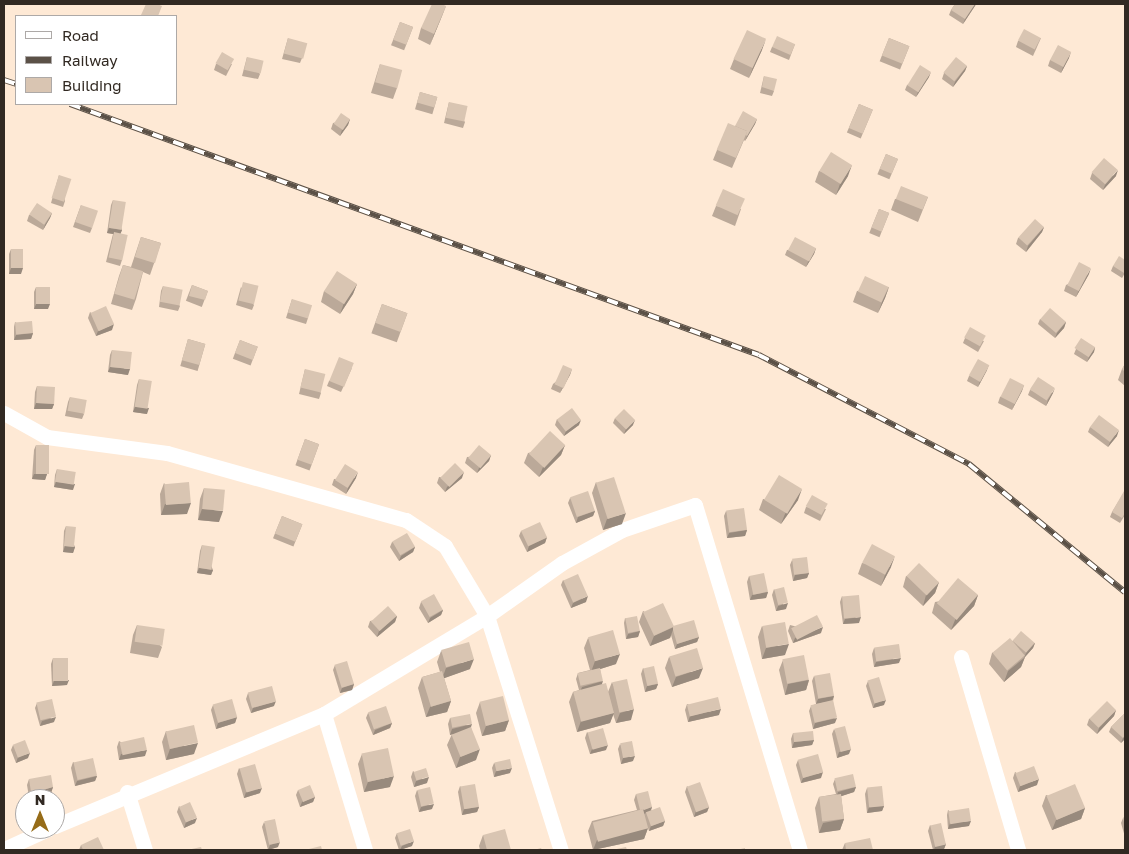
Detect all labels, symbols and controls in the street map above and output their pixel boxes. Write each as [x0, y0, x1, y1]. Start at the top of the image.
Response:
legend [15, 15, 178, 105]
text: Road [62, 26, 99, 44]
text: Railway [62, 51, 118, 69]
text: Building [62, 76, 122, 94]
north arrow [15, 789, 65, 839]
text: N [35, 791, 45, 808]

